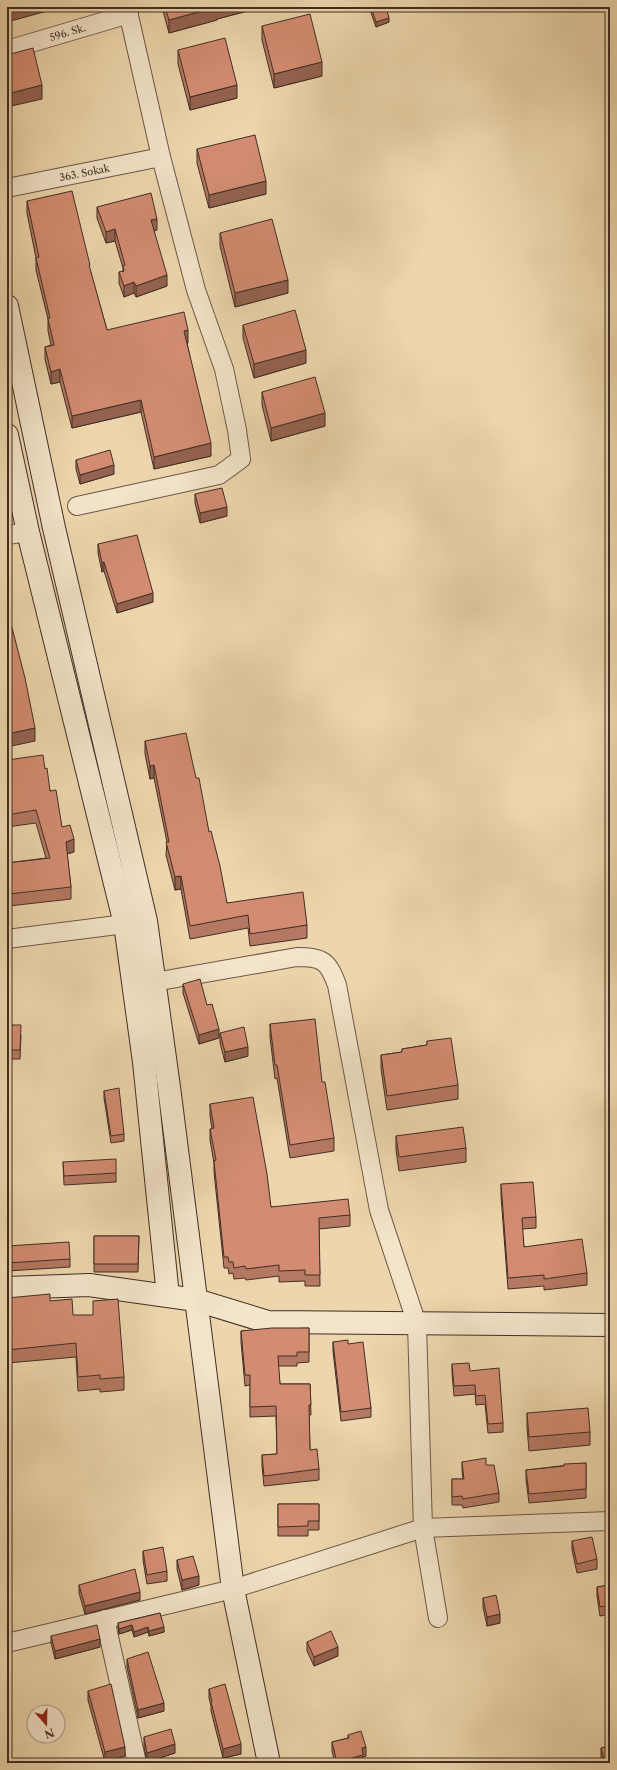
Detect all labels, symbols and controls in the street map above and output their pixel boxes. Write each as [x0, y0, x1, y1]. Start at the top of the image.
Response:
street label: 596. Sk. [48, 21, 87, 44]
street label: 363. Sokak [58, 161, 112, 184]
north arrow [26, 1704, 66, 1744]
text: N [42, 1725, 56, 1742]

